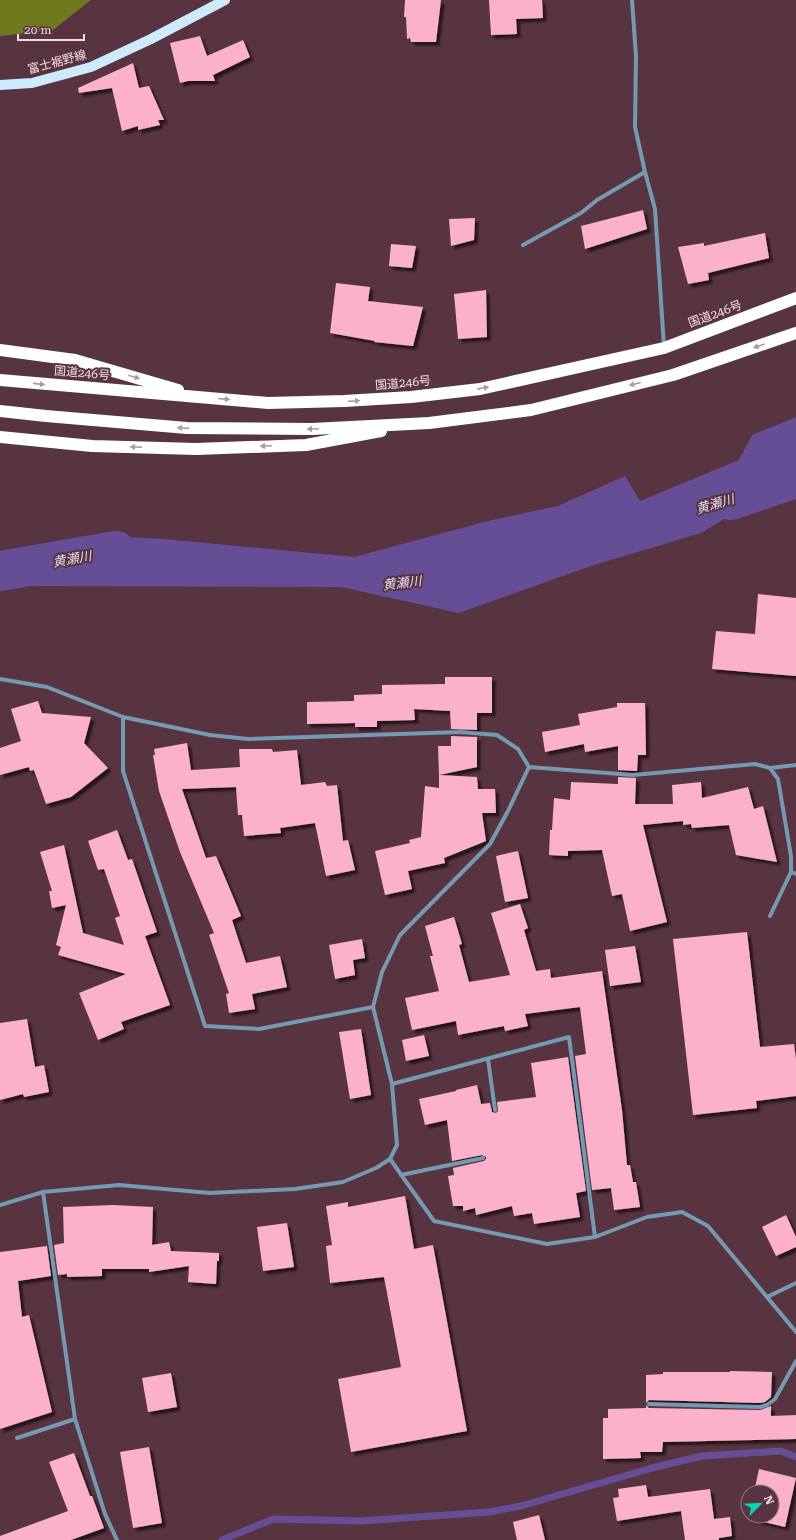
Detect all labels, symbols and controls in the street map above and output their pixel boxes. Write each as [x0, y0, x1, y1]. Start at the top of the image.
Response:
scale bar [18, 16, 84, 42]
text: 20 m [24, 23, 51, 37]
street label: 富士裾野線 [26, 47, 88, 77]
street label: 国道246号 [686, 298, 744, 330]
one-way arrow [753, 343, 765, 349]
street label: 国道246号 [53, 364, 111, 382]
one-way arrow [128, 374, 140, 380]
street label: 国道246号 [374, 374, 432, 392]
one-way arrow [33, 381, 45, 387]
one-way arrow [629, 382, 641, 388]
one-way arrow [477, 385, 489, 391]
one-way arrow [218, 395, 230, 402]
one-way arrow [348, 397, 360, 404]
one-way arrow [176, 425, 189, 431]
one-way arrow [307, 425, 319, 432]
one-way arrow [260, 443, 272, 450]
one-way arrow [129, 444, 142, 450]
water label: 黄瀬川 [694, 491, 738, 517]
water label: 黄瀬川 [51, 548, 94, 570]
water label: 黄瀬川 [382, 573, 424, 593]
north arrow [740, 1484, 780, 1524]
text: N [761, 1494, 777, 1507]

